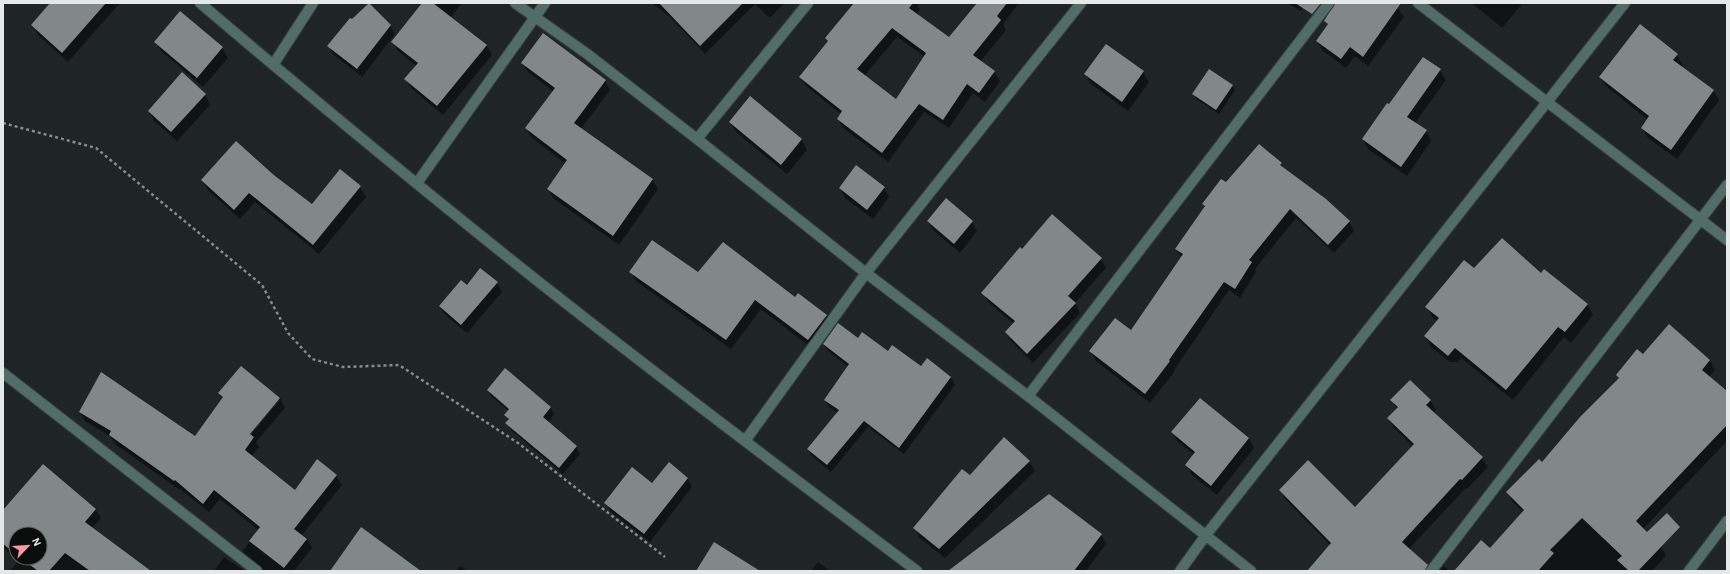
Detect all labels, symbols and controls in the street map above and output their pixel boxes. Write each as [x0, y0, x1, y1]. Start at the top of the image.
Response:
north arrow [8, 526, 48, 566]
text: N [30, 536, 43, 548]

